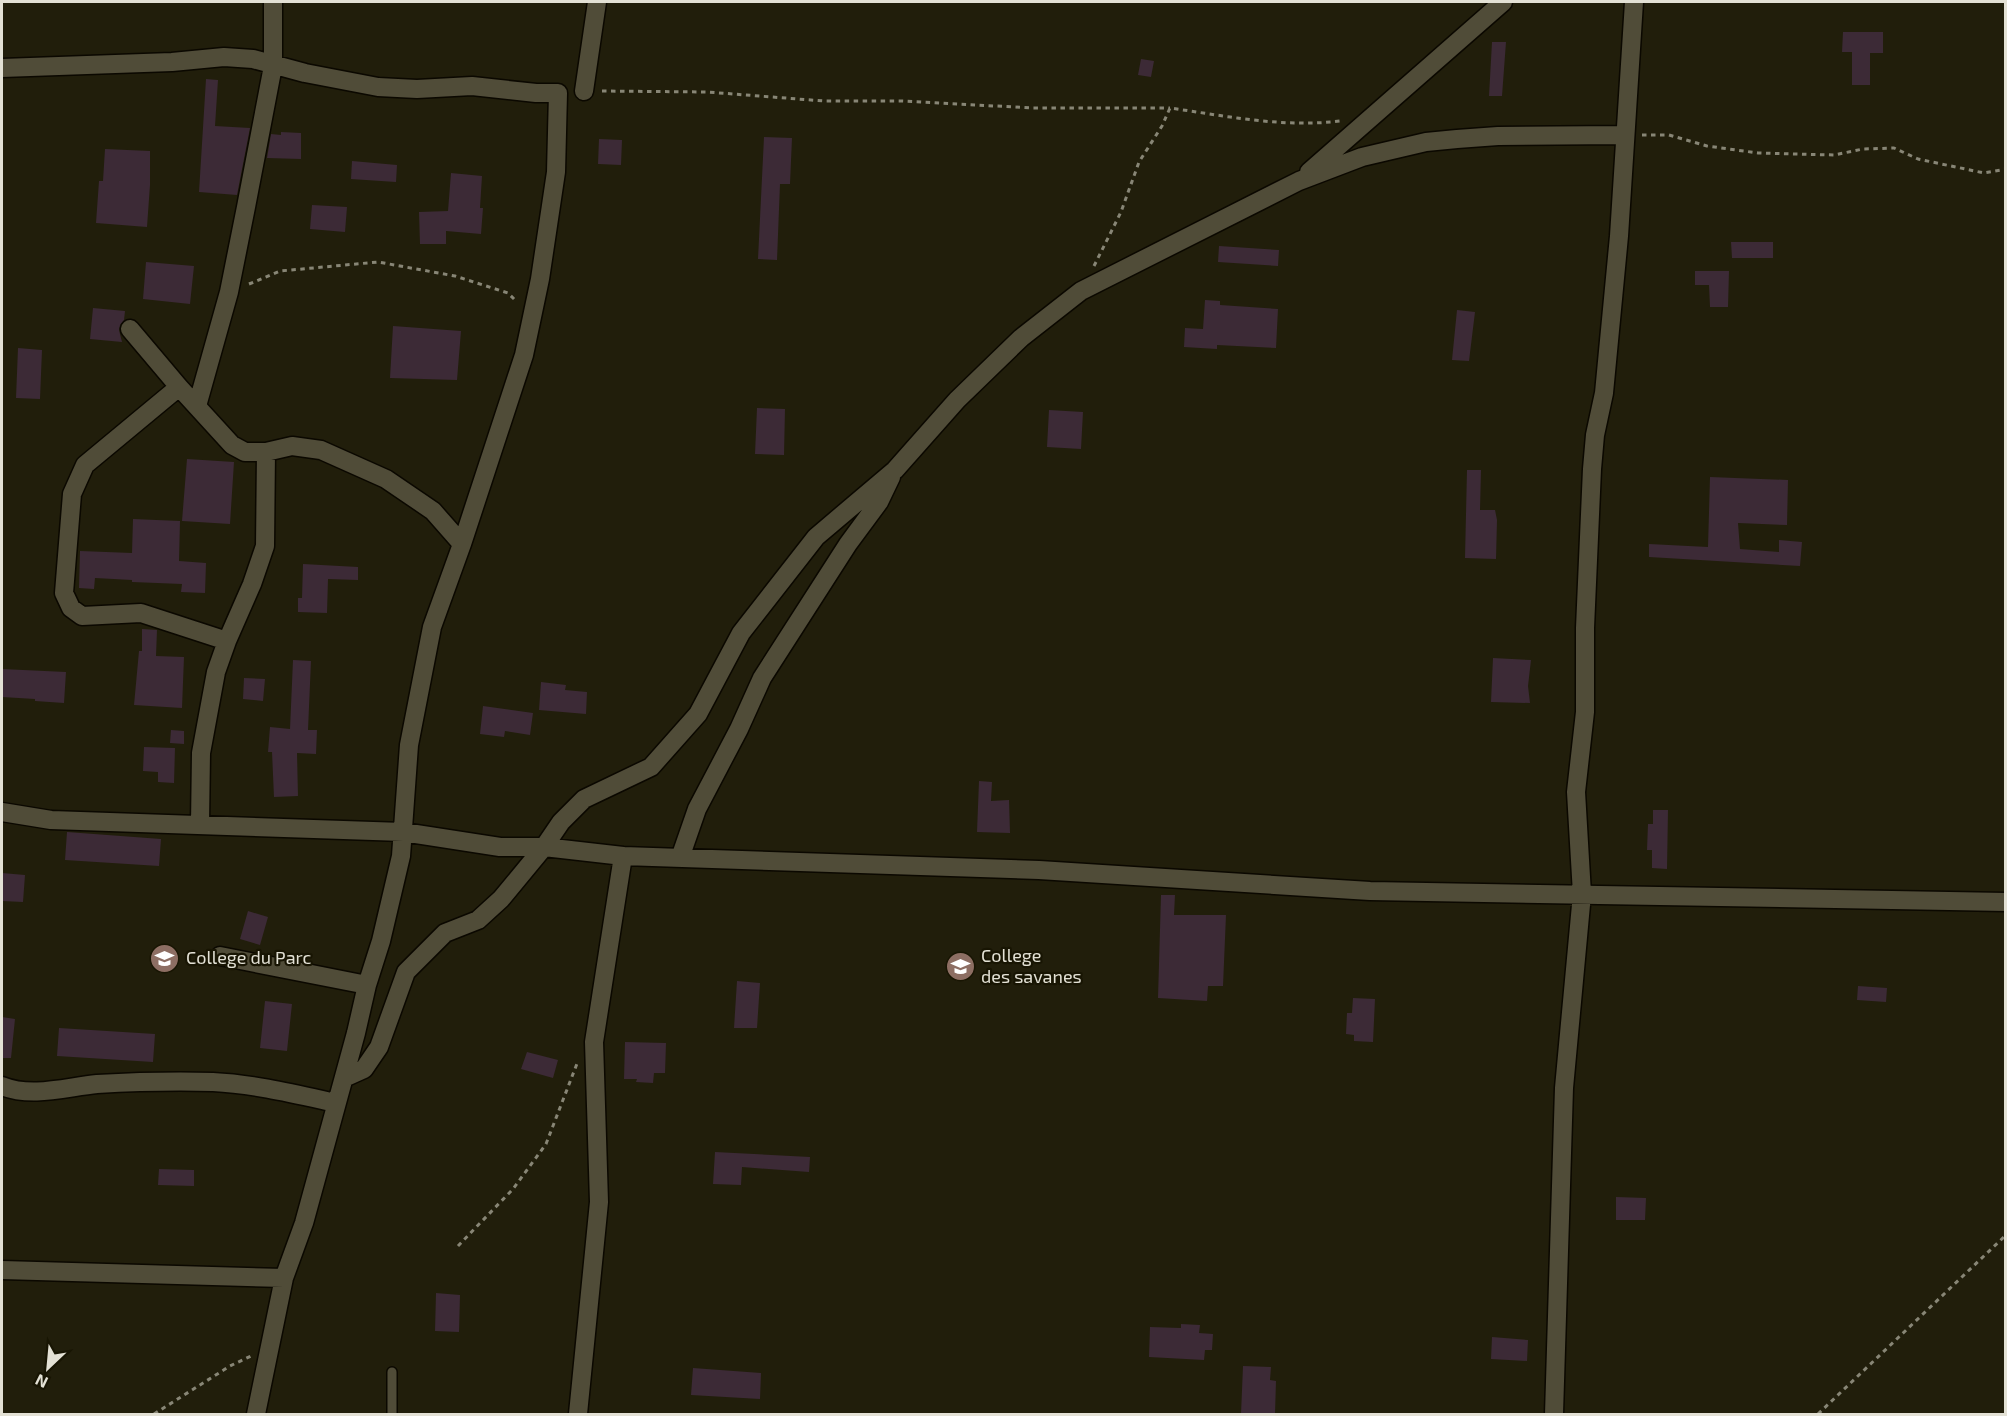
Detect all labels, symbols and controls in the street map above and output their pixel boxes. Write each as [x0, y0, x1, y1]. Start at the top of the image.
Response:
school or university icon: College du Parc [149, 942, 181, 974]
place label: College des savanes [981, 944, 1082, 987]
place label: College du Parc [186, 946, 311, 968]
school or university icon: College des savanes [944, 950, 976, 982]
north arrow [18, 1338, 78, 1398]
text: N [32, 1371, 51, 1393]

